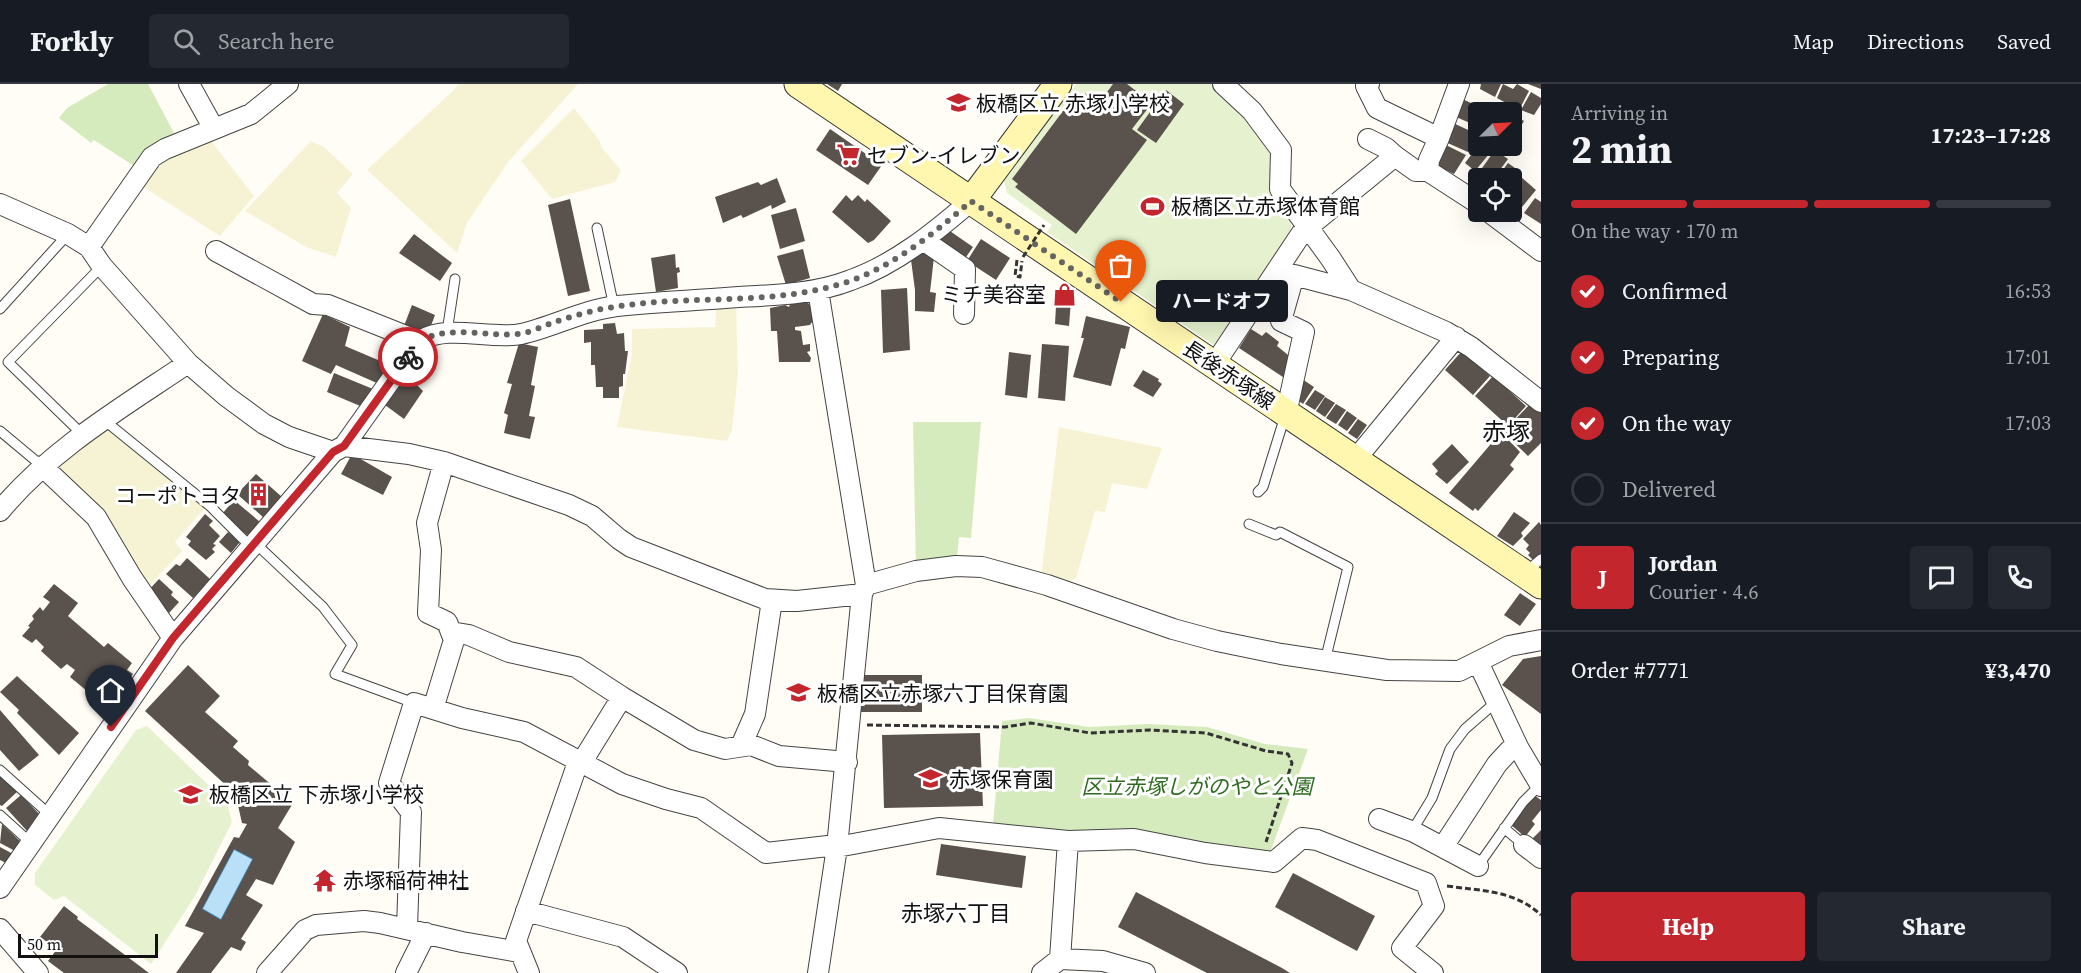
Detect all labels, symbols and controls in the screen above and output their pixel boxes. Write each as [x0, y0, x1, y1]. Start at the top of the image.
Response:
search box [149, 14, 569, 68]
text: Forkly [30, 22, 113, 60]
icon: search [170, 25, 203, 58]
text: Search here [218, 26, 334, 56]
text: Map [1793, 27, 1834, 56]
text: Directions [1867, 27, 1964, 56]
text: Saved [1997, 27, 2051, 56]
place label: 板橋区立 赤塚小学校 [976, 89, 1170, 118]
school or university icon: 板橋区立 赤塚小学校 [945, 90, 971, 116]
text: Arriving in [1571, 99, 1668, 127]
north arrow [1468, 102, 1522, 156]
map controls [1468, 102, 1522, 222]
text: 17:23–17:28 [1931, 120, 2051, 150]
text: 2 min [1571, 123, 1672, 176]
place label: セブン-イレブン [867, 141, 1021, 170]
supermarket icon: セブン-イレブン [836, 142, 862, 168]
button: locate [1468, 168, 1522, 222]
place label: 板橋区立赤塚体育館 [1171, 192, 1360, 221]
sports icon: 板橋区立赤塚体育館 [1140, 193, 1166, 219]
text: On the way · 170 m [1571, 217, 1738, 245]
pin [1095, 240, 1146, 302]
icon: bag [1104, 249, 1137, 282]
icon: check [1571, 275, 1604, 308]
text: Confirmed [1622, 276, 1727, 306]
text: 16:53 [2005, 277, 2051, 305]
place label: ミチ美容室 [941, 280, 1046, 309]
shop icon: ミチ美容室 [1051, 281, 1077, 307]
callout: ハードオフ [1157, 281, 1289, 323]
text: ハードオフ [1172, 287, 1272, 315]
courier [378, 327, 438, 387]
street label: 長後赤塚線 [1177, 334, 1281, 416]
icon: bike [392, 341, 425, 374]
icon: check [1571, 341, 1604, 374]
text: Preparing [1622, 342, 1719, 372]
text: 17:01 [2005, 343, 2051, 371]
icon: check [1571, 407, 1604, 440]
text: On the way [1622, 408, 1731, 438]
text: 17:03 [2005, 409, 2051, 437]
district label: 赤塚 [1482, 415, 1530, 448]
text: Delivered [1622, 474, 1716, 504]
place label: コーポトヨタ [115, 481, 241, 510]
building icon: コーポトヨタ [246, 482, 272, 508]
button: chat [1910, 546, 1973, 609]
button: phone [1988, 546, 2051, 609]
text: Jordan [1649, 548, 1717, 578]
text: J [1598, 562, 1607, 592]
text: Courier · 4.6 [1649, 578, 1758, 606]
text: Order #7771 [1571, 655, 1689, 685]
text: ¥3,470 [1985, 655, 2051, 685]
pin [85, 665, 136, 727]
icon: home [94, 674, 127, 707]
place label: 板橋区立赤塚六丁目保育園 [817, 679, 1069, 708]
school or university icon: 板橋区立赤塚六丁目保育園 [786, 680, 812, 706]
place label: 赤塚保育園 [949, 765, 1054, 794]
school or university icon: 赤塚保育園 [918, 766, 944, 792]
park label: 区立赤塚しがのやと公園 [1082, 772, 1315, 801]
place label: 板橋区立 下赤塚小学校 [209, 780, 424, 809]
school or university icon: 板橋区立 下赤塚小学校 [178, 781, 204, 807]
place label: 赤塚稲荷神社 [343, 866, 469, 895]
temple icon: 赤塚稲荷神社 [312, 867, 338, 893]
button: Help [1571, 892, 1805, 961]
button: Share [1817, 892, 2051, 961]
district label: 赤塚六丁目 [901, 898, 1011, 928]
scale bar [18, 931, 158, 958]
text: 50 m [27, 933, 61, 955]

